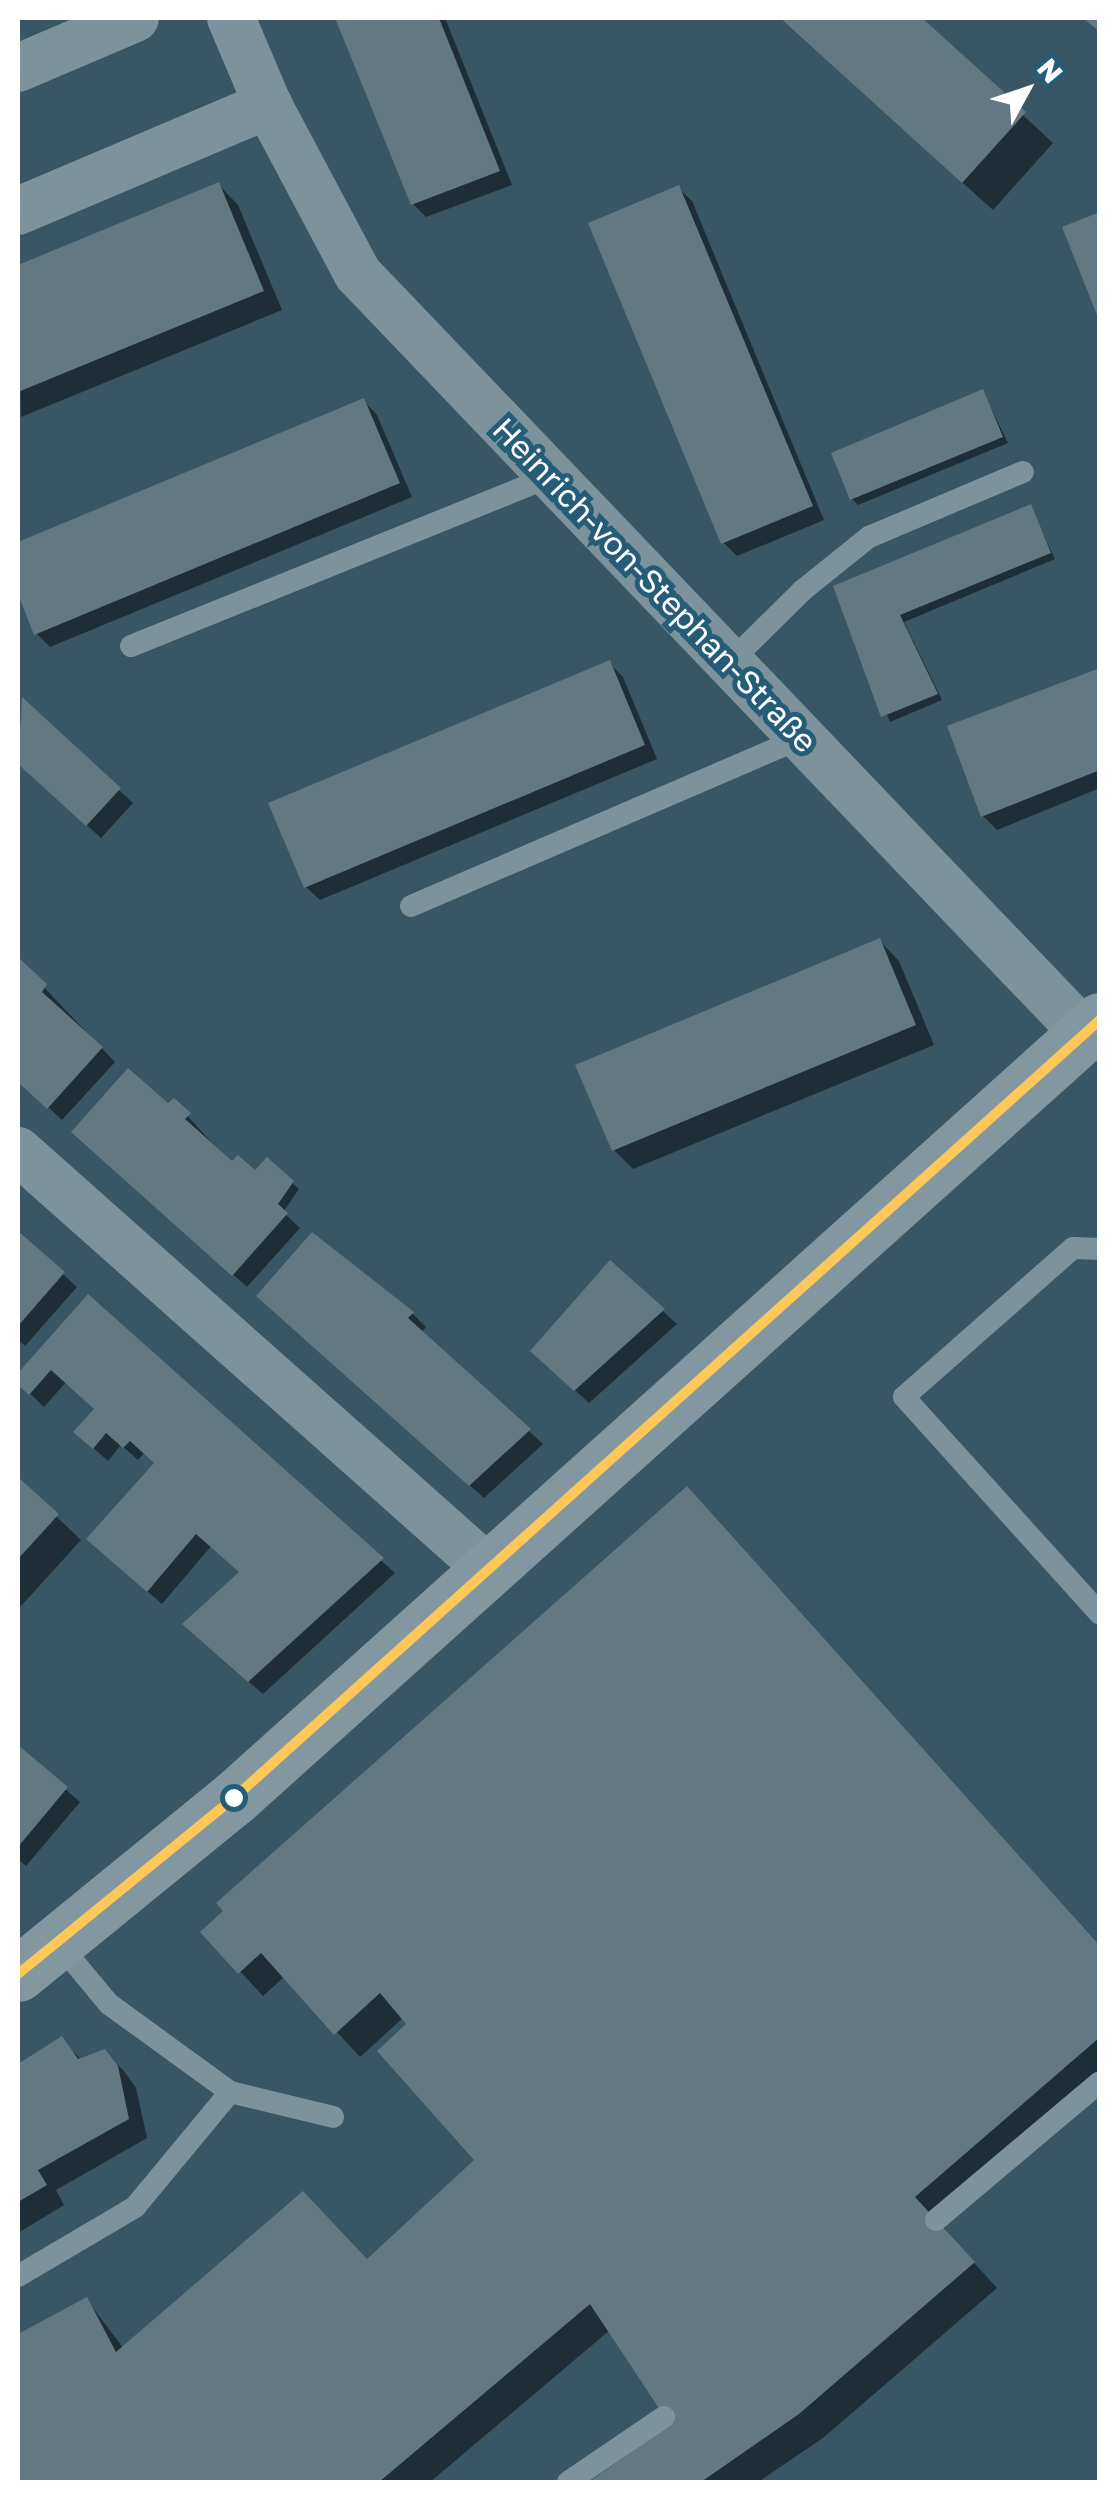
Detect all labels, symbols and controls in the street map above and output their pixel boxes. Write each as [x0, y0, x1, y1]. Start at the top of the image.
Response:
north arrow [977, 40, 1077, 140]
text: N [1031, 52, 1070, 89]
street label: Heinrich-von-Stephan-Straße [485, 410, 825, 760]
unlabelled marker [224, 1788, 244, 1808]

